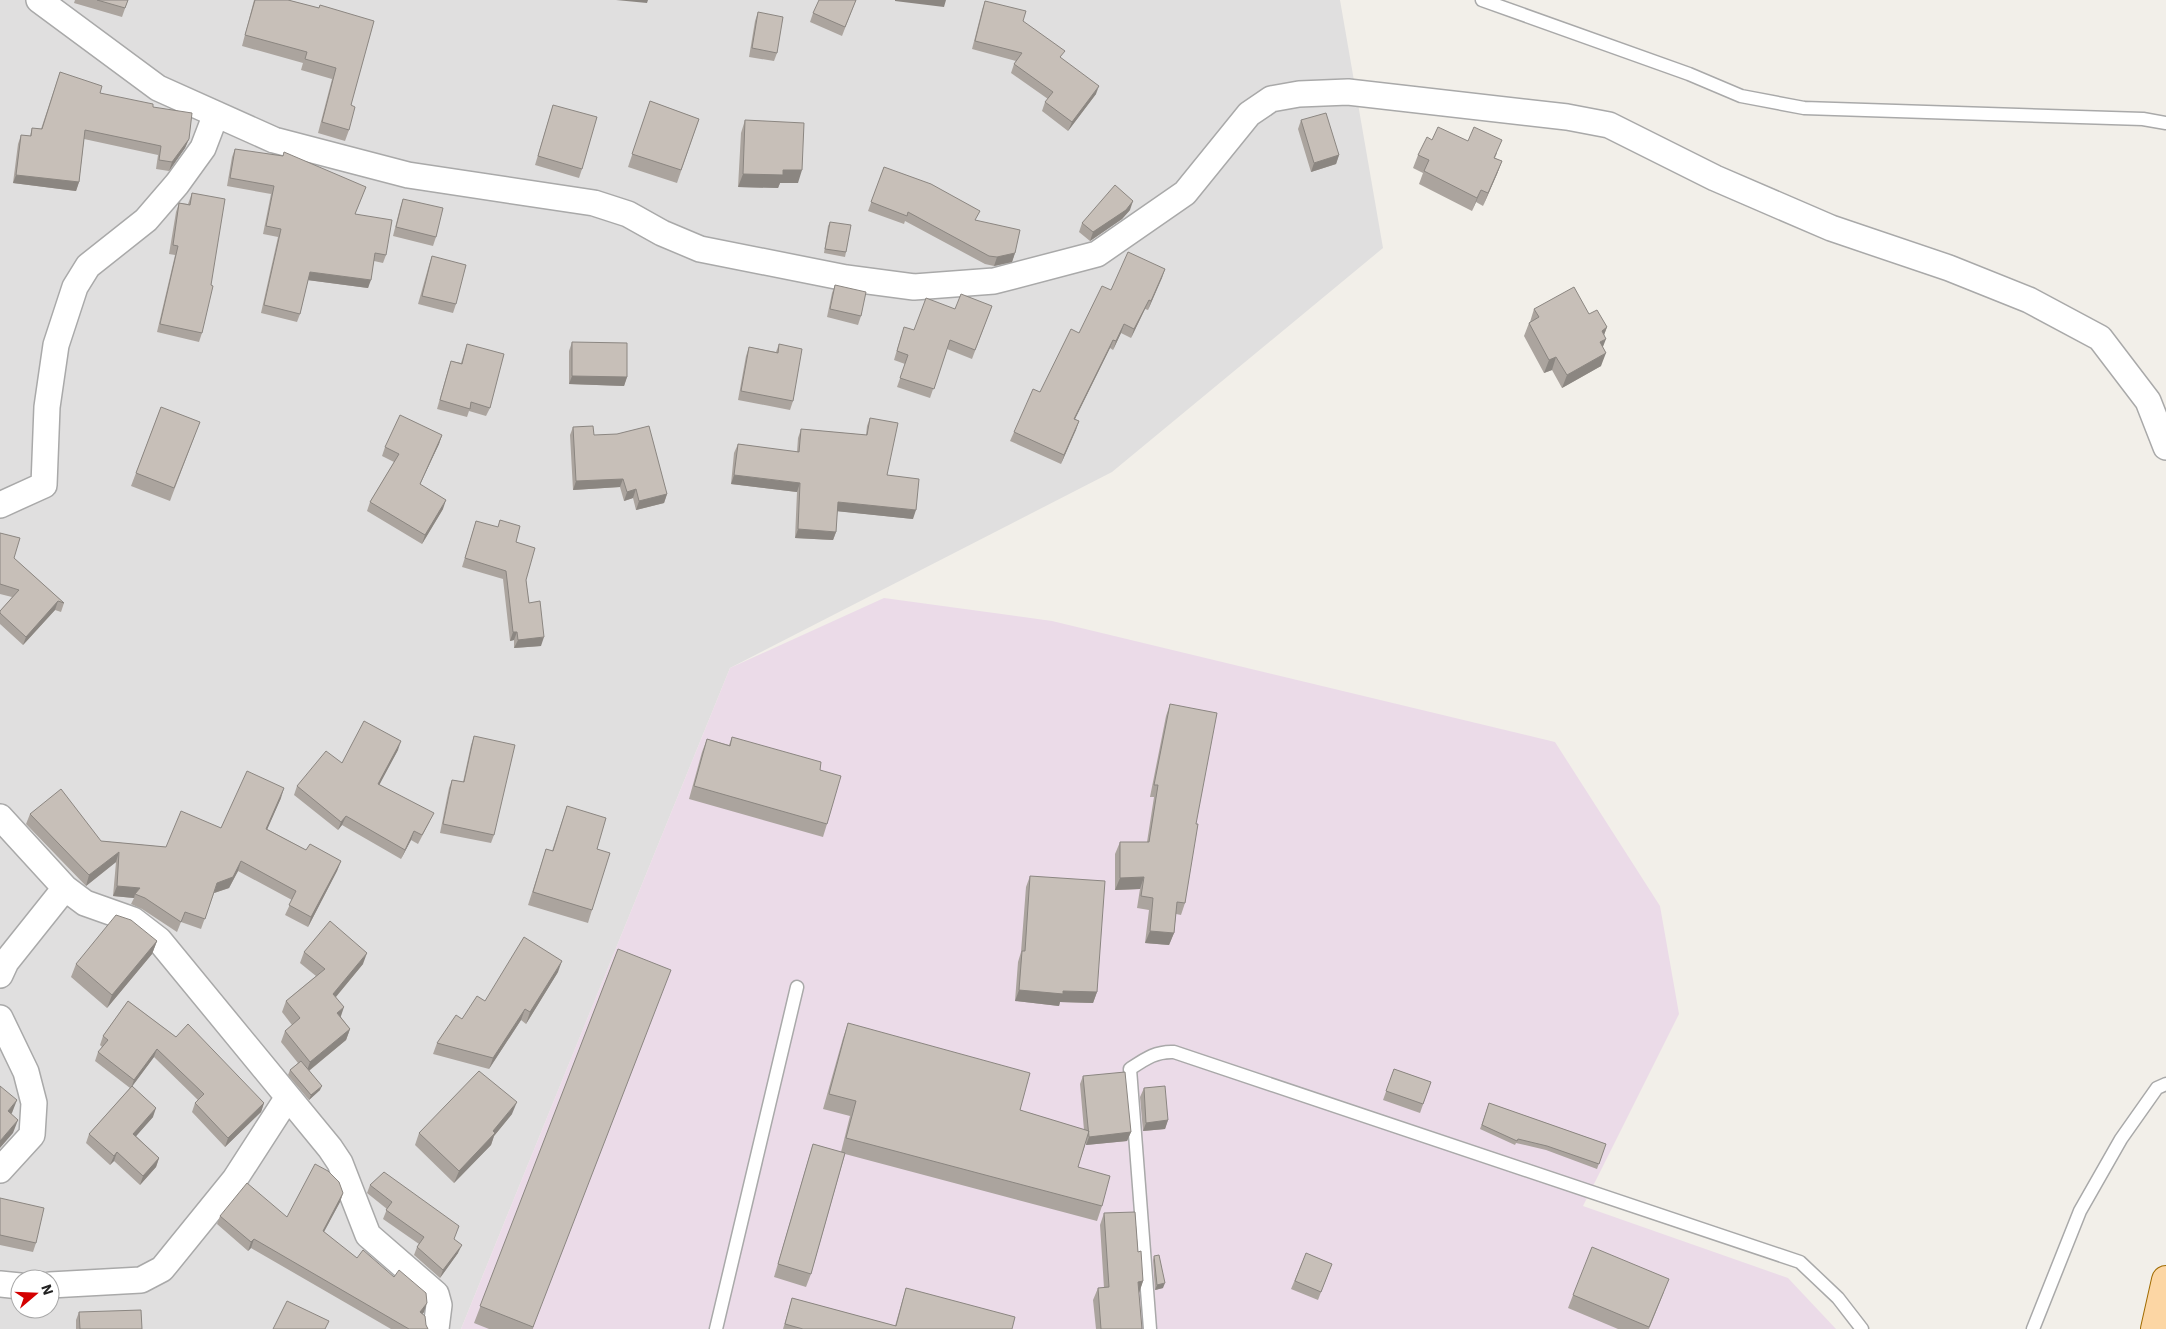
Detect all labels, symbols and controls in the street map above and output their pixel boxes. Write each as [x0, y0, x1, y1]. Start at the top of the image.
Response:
north arrow [10, 1269, 60, 1319]
text: N [37, 1282, 57, 1297]

